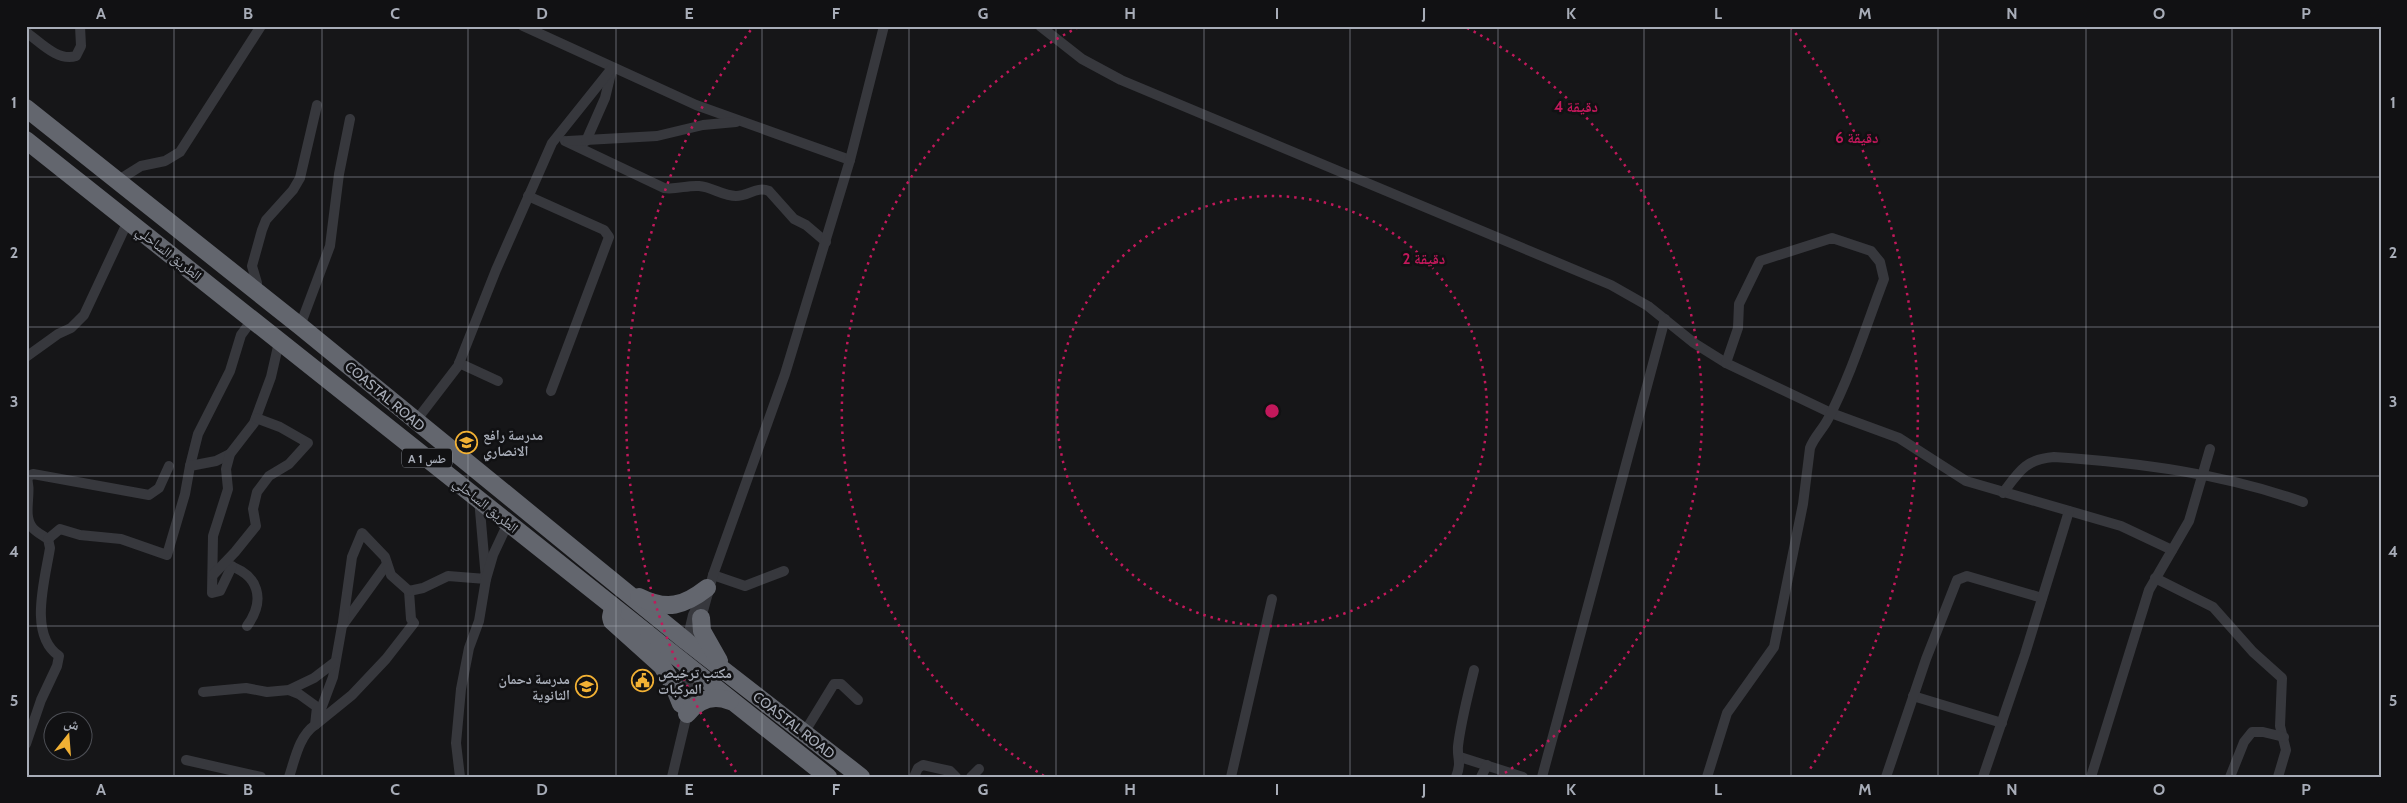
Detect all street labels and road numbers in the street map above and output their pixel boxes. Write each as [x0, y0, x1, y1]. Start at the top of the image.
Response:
street label: الطريق الساحلي [131, 222, 206, 286]
street label: COASTAL ROAD [341, 357, 429, 435]
road number: A 1 طس [402, 448, 452, 468]
street label: الطريق الساحلي [448, 473, 522, 539]
street label: COASTAL ROAD [749, 687, 839, 763]

